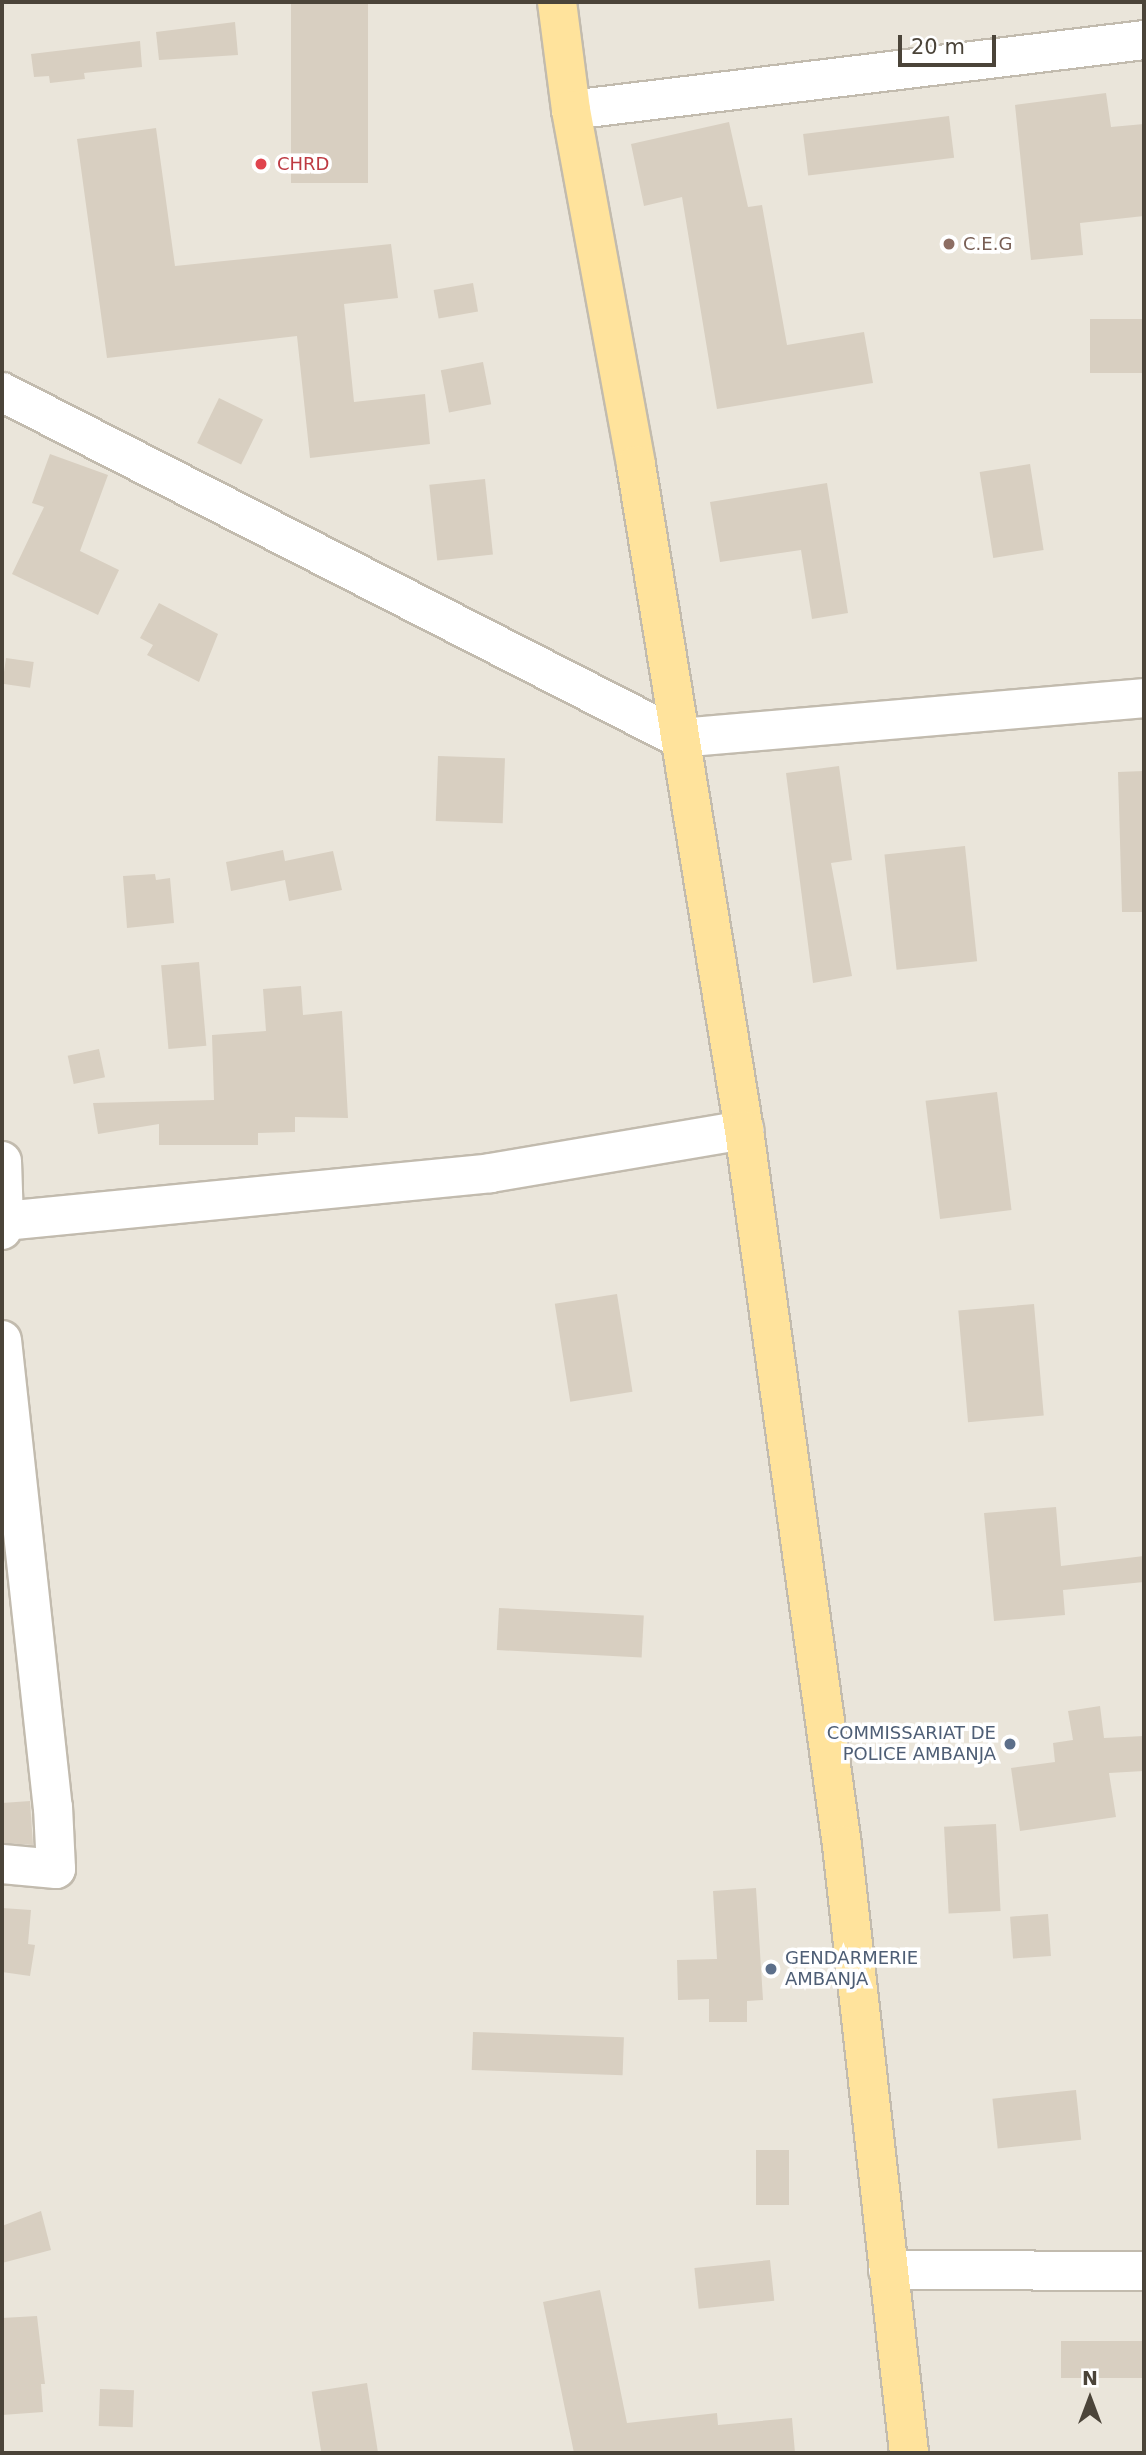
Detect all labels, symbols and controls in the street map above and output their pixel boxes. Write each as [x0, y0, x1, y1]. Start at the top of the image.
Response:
scale bar [901, 21, 999, 65]
text: 20 m [911, 35, 965, 59]
place label: CHRD [277, 153, 329, 175]
marker: CHRD [251, 154, 271, 174]
place label: C.E.G [963, 233, 1012, 255]
marker: C.E.G [941, 236, 957, 252]
place label: COMMISSARIAT DE POLICE AMBANJA [827, 1723, 996, 1766]
marker: COMMISSARIAT DE POLICE AMBANJA [1002, 1736, 1018, 1752]
place label: GENDARMERIE AMBANJA [785, 1948, 918, 1990]
marker: GENDARMERIE AMBANJA [763, 1961, 779, 1977]
north arrow [1055, 2364, 1125, 2434]
text: N [1082, 2367, 1098, 2389]

